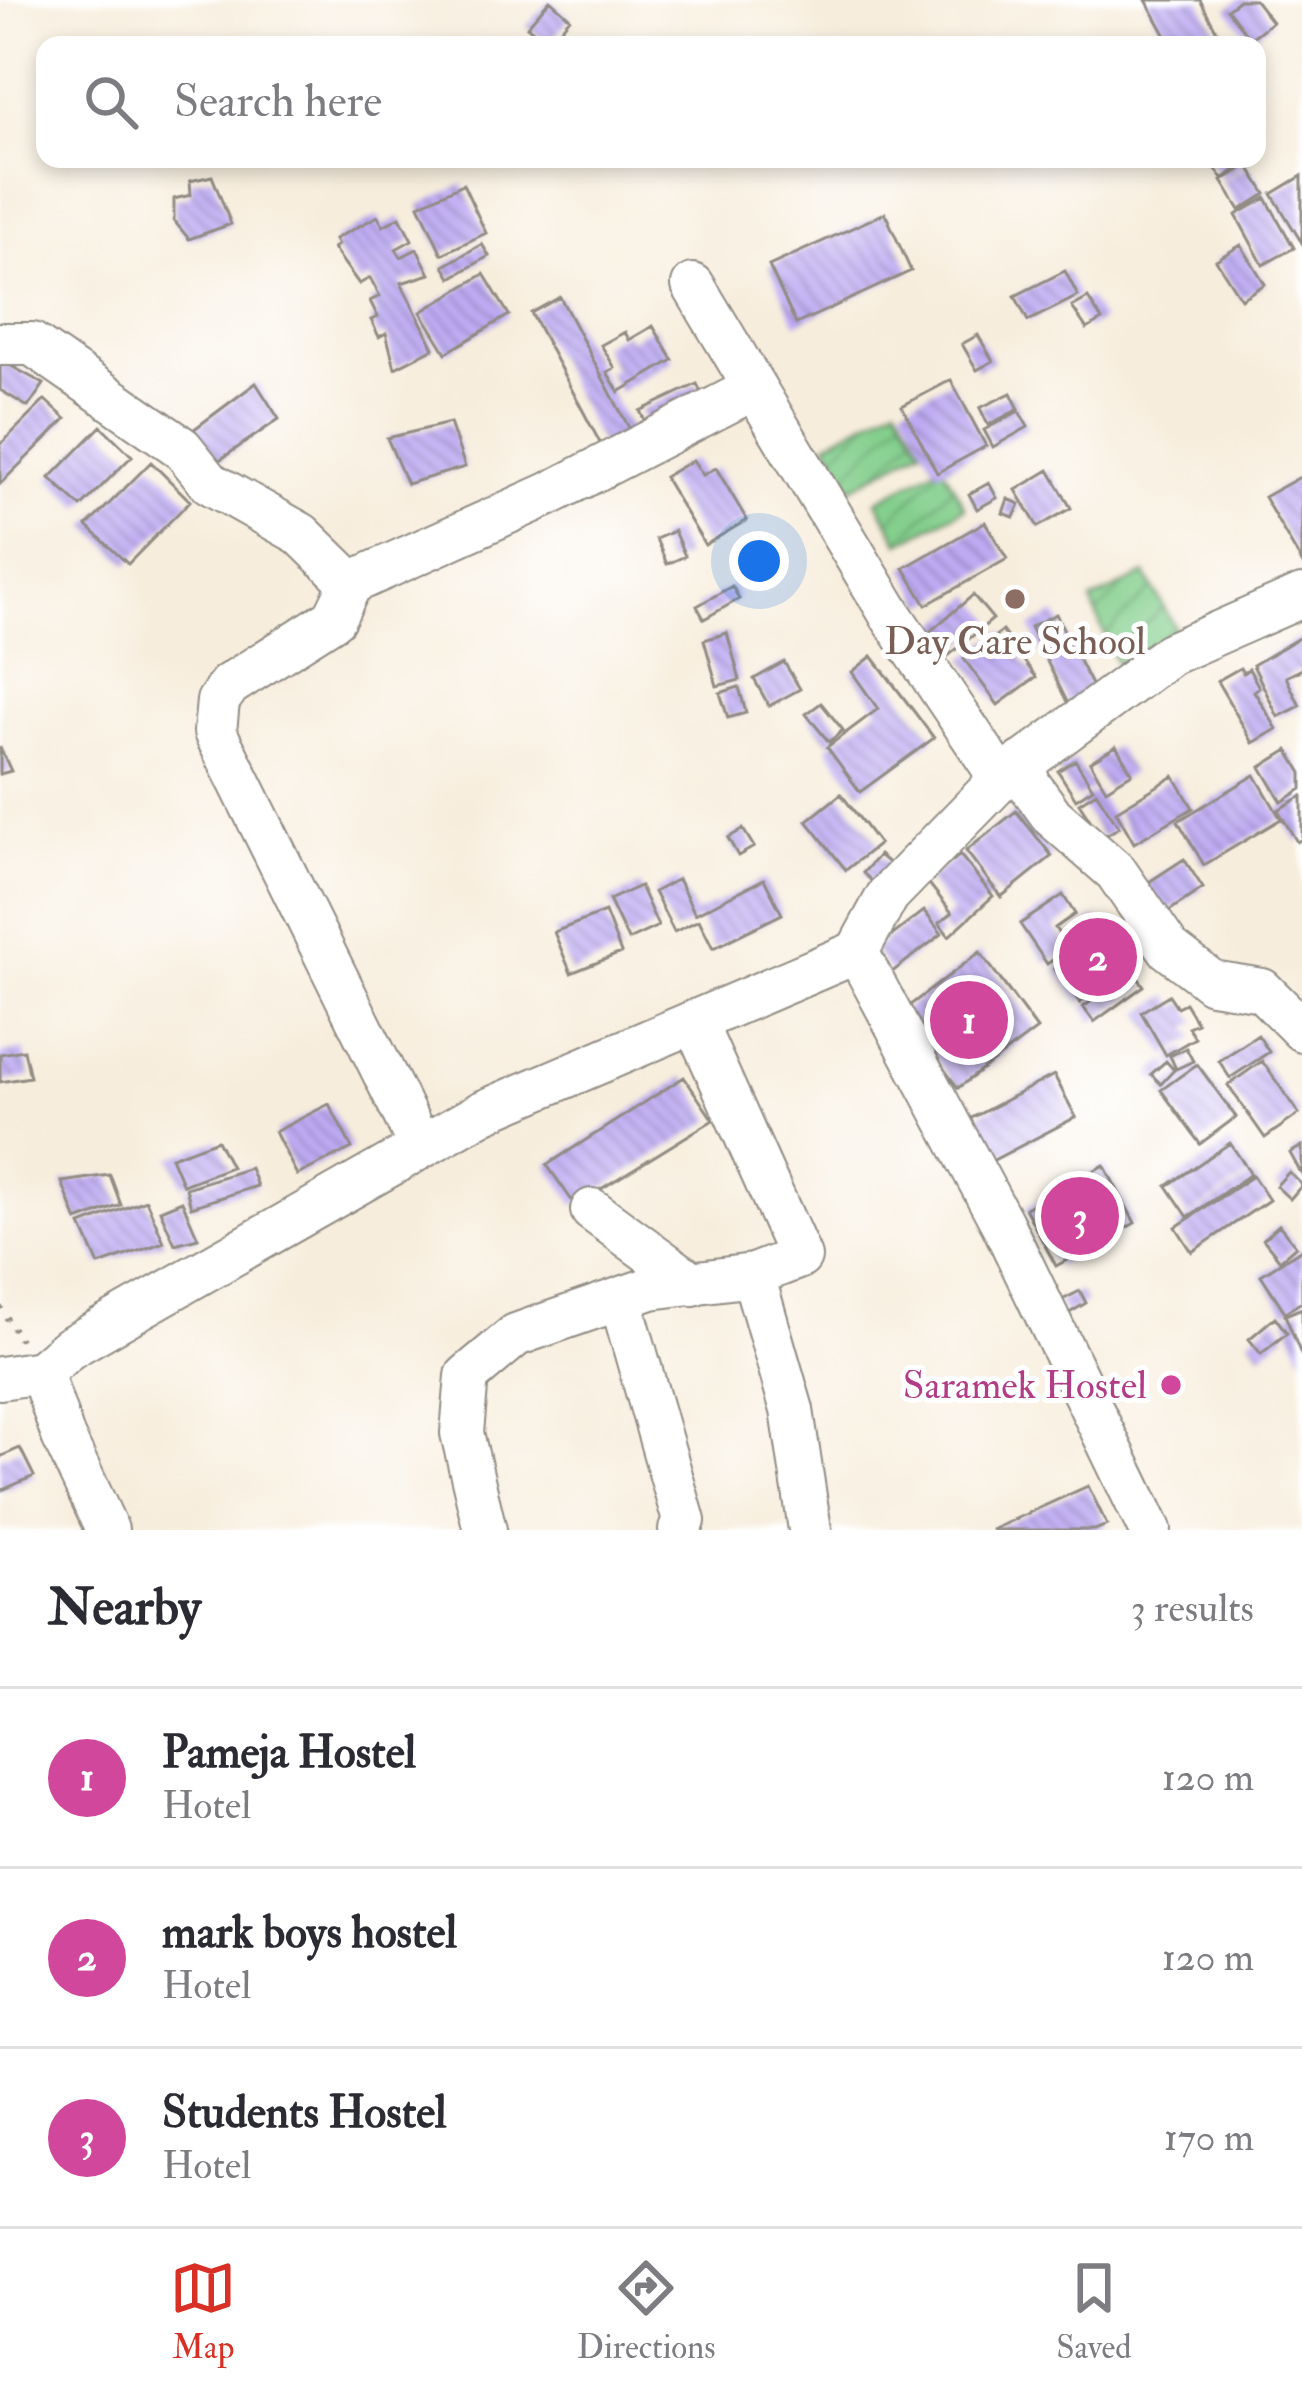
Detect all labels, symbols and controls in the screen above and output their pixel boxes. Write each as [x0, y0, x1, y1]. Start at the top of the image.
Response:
search box [36, 36, 1266, 168]
icon: search [78, 69, 144, 135]
text: Search here [174, 74, 382, 130]
your location [729, 531, 789, 591]
marker: Day Care School [1002, 586, 1028, 612]
place label: Day Care School [884, 617, 1146, 666]
pin: 2 [1059, 912, 1137, 1002]
pin: 1 [930, 975, 1008, 1065]
pin: 3 [1041, 1171, 1119, 1261]
place label: Saramek Hostel [903, 1361, 1147, 1410]
marker: Saramek Hostel [1158, 1372, 1184, 1398]
text: Nearby [48, 1576, 201, 1640]
text: 3 results [1131, 1584, 1254, 1633]
text: Pameja Hostel [162, 1725, 416, 1781]
text: 1 [80, 1753, 94, 1802]
text: 120 m [1162, 1753, 1254, 1802]
text: Hotel [162, 1781, 251, 1830]
text: mark boys hostel [162, 1905, 457, 1961]
text: 2 [77, 1933, 97, 1982]
text: 120 m [1162, 1933, 1254, 1982]
text: Hotel [162, 1961, 251, 2010]
text: Students Hostel [162, 2085, 447, 2141]
text: 3 [80, 2113, 94, 2162]
text: 170 m [1164, 2113, 1254, 2162]
text: Hotel [162, 2141, 251, 2190]
tab: Map [170, 2255, 236, 2368]
tab: Directions [577, 2255, 716, 2368]
tab: Saved [1056, 2255, 1132, 2368]

